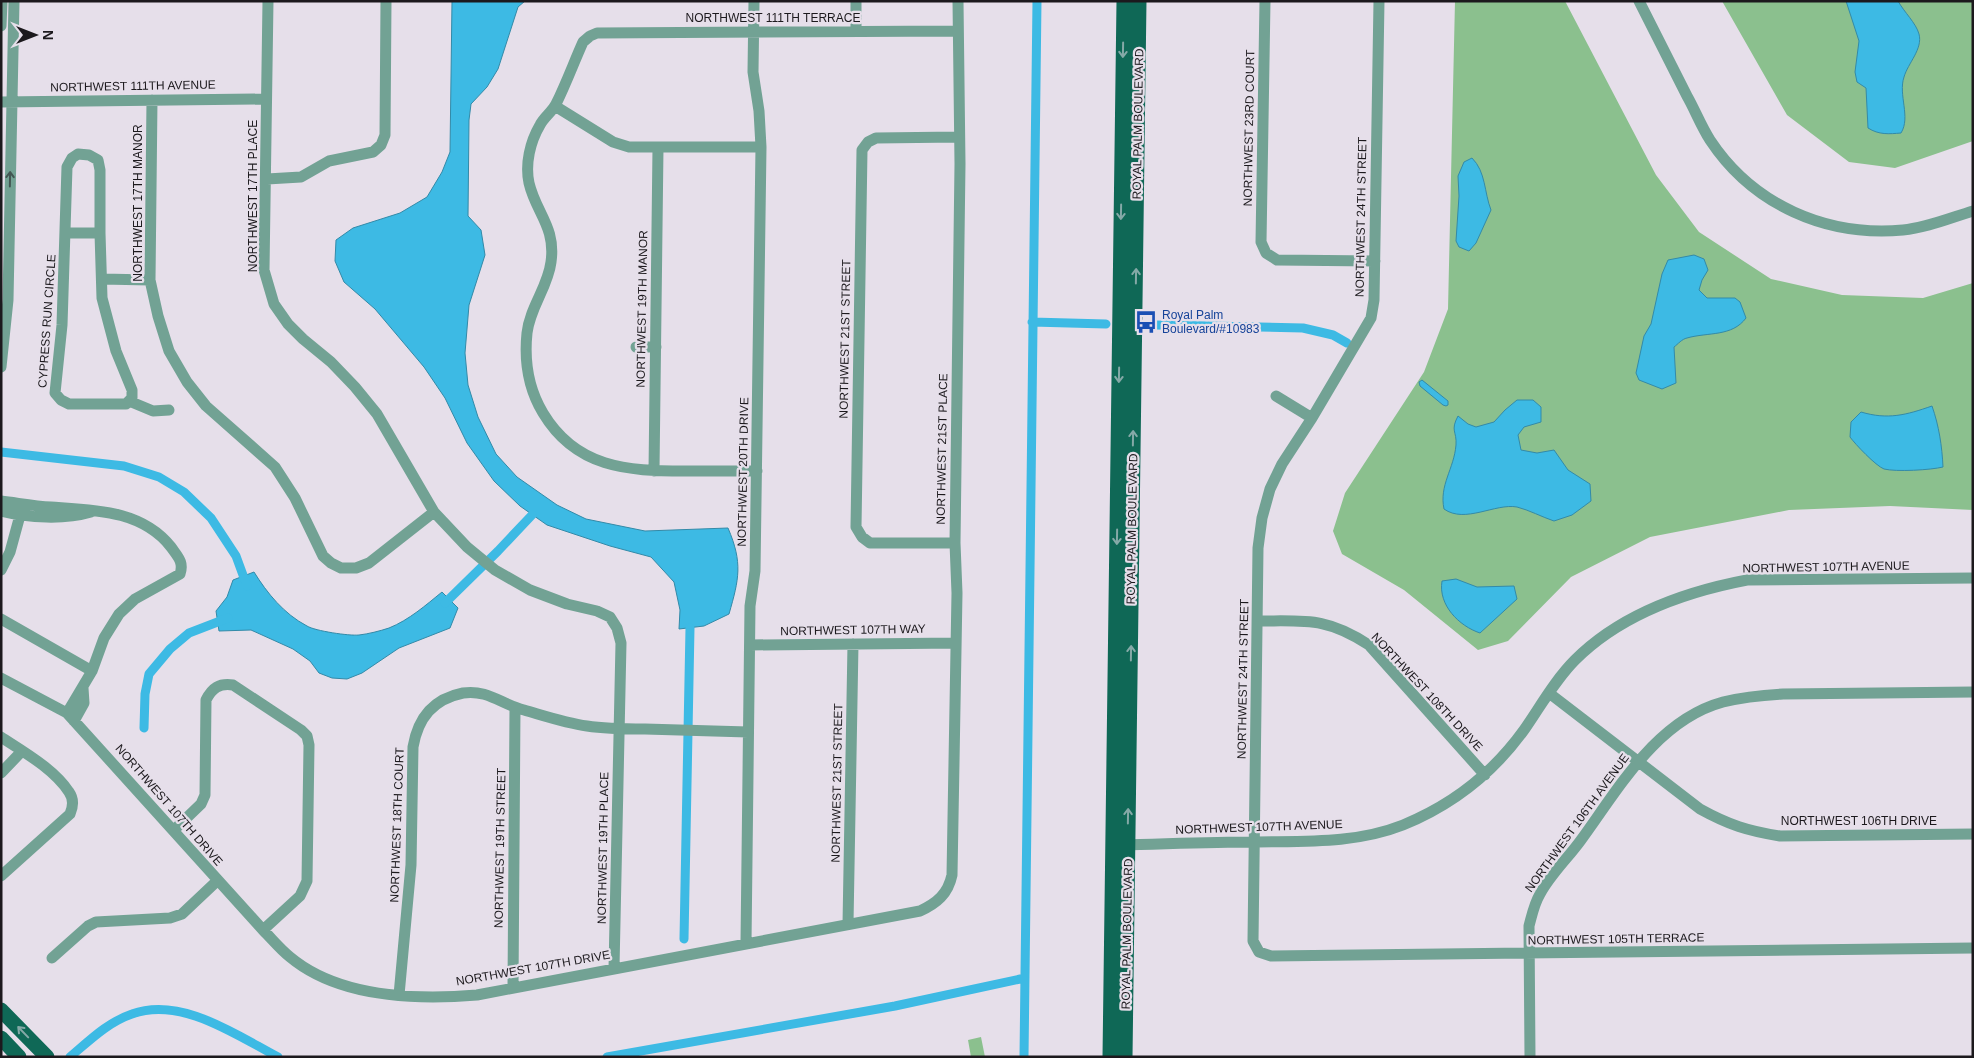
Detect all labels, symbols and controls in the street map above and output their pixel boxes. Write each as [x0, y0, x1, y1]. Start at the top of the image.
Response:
north arrow [10, 10, 60, 60]
street label: NORTHWEST 111TH TERRACE [686, 11, 860, 25]
text: N [40, 30, 56, 40]
one-way arrow [1118, 42, 1128, 58]
street label: ROYAL PALM BOULEVARD [1130, 48, 1146, 200]
street label: NORTHWEST 23RD COURT [1241, 49, 1257, 206]
street label: NORTHWEST 111TH AVENUE [50, 78, 216, 94]
street label: NORTHWEST 17TH PLACE [246, 120, 260, 272]
street label: NORTHWEST 17TH MANOR [131, 124, 145, 282]
street label: NORTHWEST 24TH STREET [1353, 136, 1369, 297]
one-way arrow [6, 171, 15, 187]
one-way arrow [1116, 204, 1126, 220]
street label: NORTHWEST 19TH MANOR [634, 230, 650, 388]
street label: CYPRESS RUN CIRCLE [35, 254, 59, 388]
street label: NORTHWEST 21ST STREET [837, 259, 853, 419]
one-way arrow [1131, 268, 1140, 284]
place label: Royal Palm Boulevard/#10983 [1162, 308, 1260, 336]
bus stop icon: Royal Palm Boulevard/#10983 [1133, 309, 1159, 335]
one-way arrow [1114, 366, 1124, 383]
street label: NORTHWEST 21ST PLACE [934, 373, 950, 525]
street label: NORTHWEST 20TH DRIVE [735, 397, 751, 547]
one-way arrow [1129, 430, 1138, 446]
street label: ROYAL PALM BOULEVARD [1124, 453, 1140, 605]
one-way arrow [1112, 529, 1122, 545]
street label: NORTHWEST 107TH AVENUE [1742, 559, 1910, 575]
street label: NORTHWEST 24TH STREET [1235, 598, 1251, 759]
street label: NORTHWEST 107TH WAY [780, 622, 926, 638]
street label: NORTHWEST 108TH DRIVE [1369, 630, 1485, 754]
one-way arrow [1126, 645, 1136, 662]
street label: NORTHWEST 21ST STREET [829, 703, 845, 863]
street label: NORTHWEST 107TH DRIVE [112, 741, 226, 869]
street label: NORTHWEST 18TH COURT [387, 746, 407, 903]
street label: NORTHWEST 106TH AVENUE [1522, 751, 1632, 895]
street label: NORTHWEST 19TH STREET [492, 767, 508, 928]
street label: NORTHWEST 19TH PLACE [595, 772, 611, 924]
one-way arrow [1123, 808, 1133, 824]
street label: NORTHWEST 106TH DRIVE [1781, 814, 1937, 828]
street label: NORTHWEST 107TH AVENUE [1175, 817, 1343, 837]
street label: ROYAL PALM BOULEVARD [1119, 858, 1135, 1010]
street label: NORTHWEST 105TH TERRACE [1528, 930, 1704, 948]
street label: NORTHWEST 107TH DRIVE [455, 948, 611, 988]
one-way arrow [17, 1026, 29, 1039]

